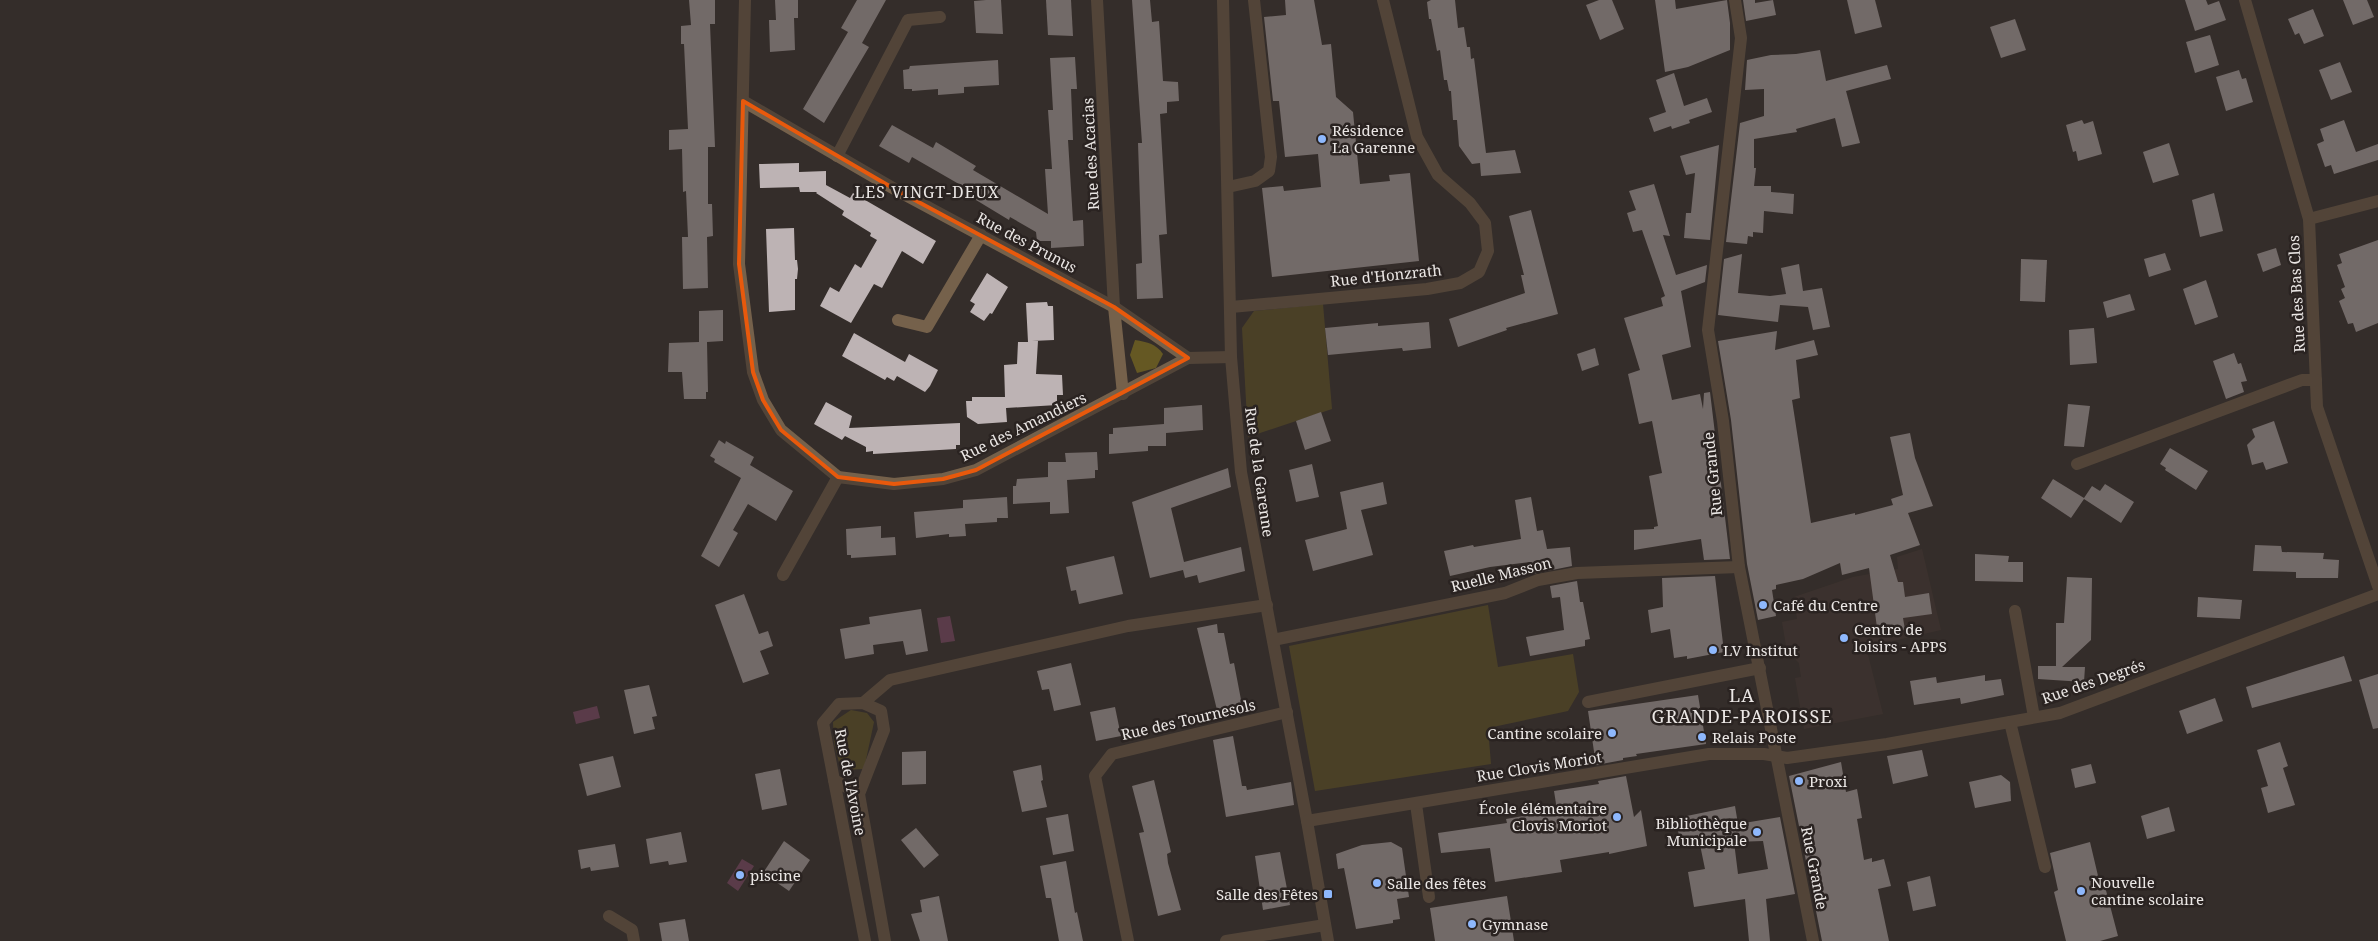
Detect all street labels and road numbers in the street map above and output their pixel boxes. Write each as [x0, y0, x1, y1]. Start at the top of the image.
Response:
street label: Rue des Acacias [1077, 97, 1103, 211]
street label: Rue des Prunus [973, 207, 1081, 277]
street label: Rue des Bas Clos [2283, 235, 2309, 353]
street label: Rue d'Honzrath [1329, 259, 1443, 291]
street label: Rue des Amandiers [957, 387, 1090, 465]
street label: Rue de la Garenne [1241, 406, 1279, 538]
street label: Rue Grande [1698, 431, 1726, 517]
street label: Ruelle Masson [1449, 552, 1554, 596]
street label: Rue des Degrés [2039, 654, 2148, 708]
street label: Rue des Tournesols [1119, 694, 1257, 744]
street label: Rue de l'Avoine [831, 727, 871, 837]
street label: Rue Clovis Moriot [1475, 746, 1603, 786]
street label: Rue Grande [1797, 825, 1833, 911]

